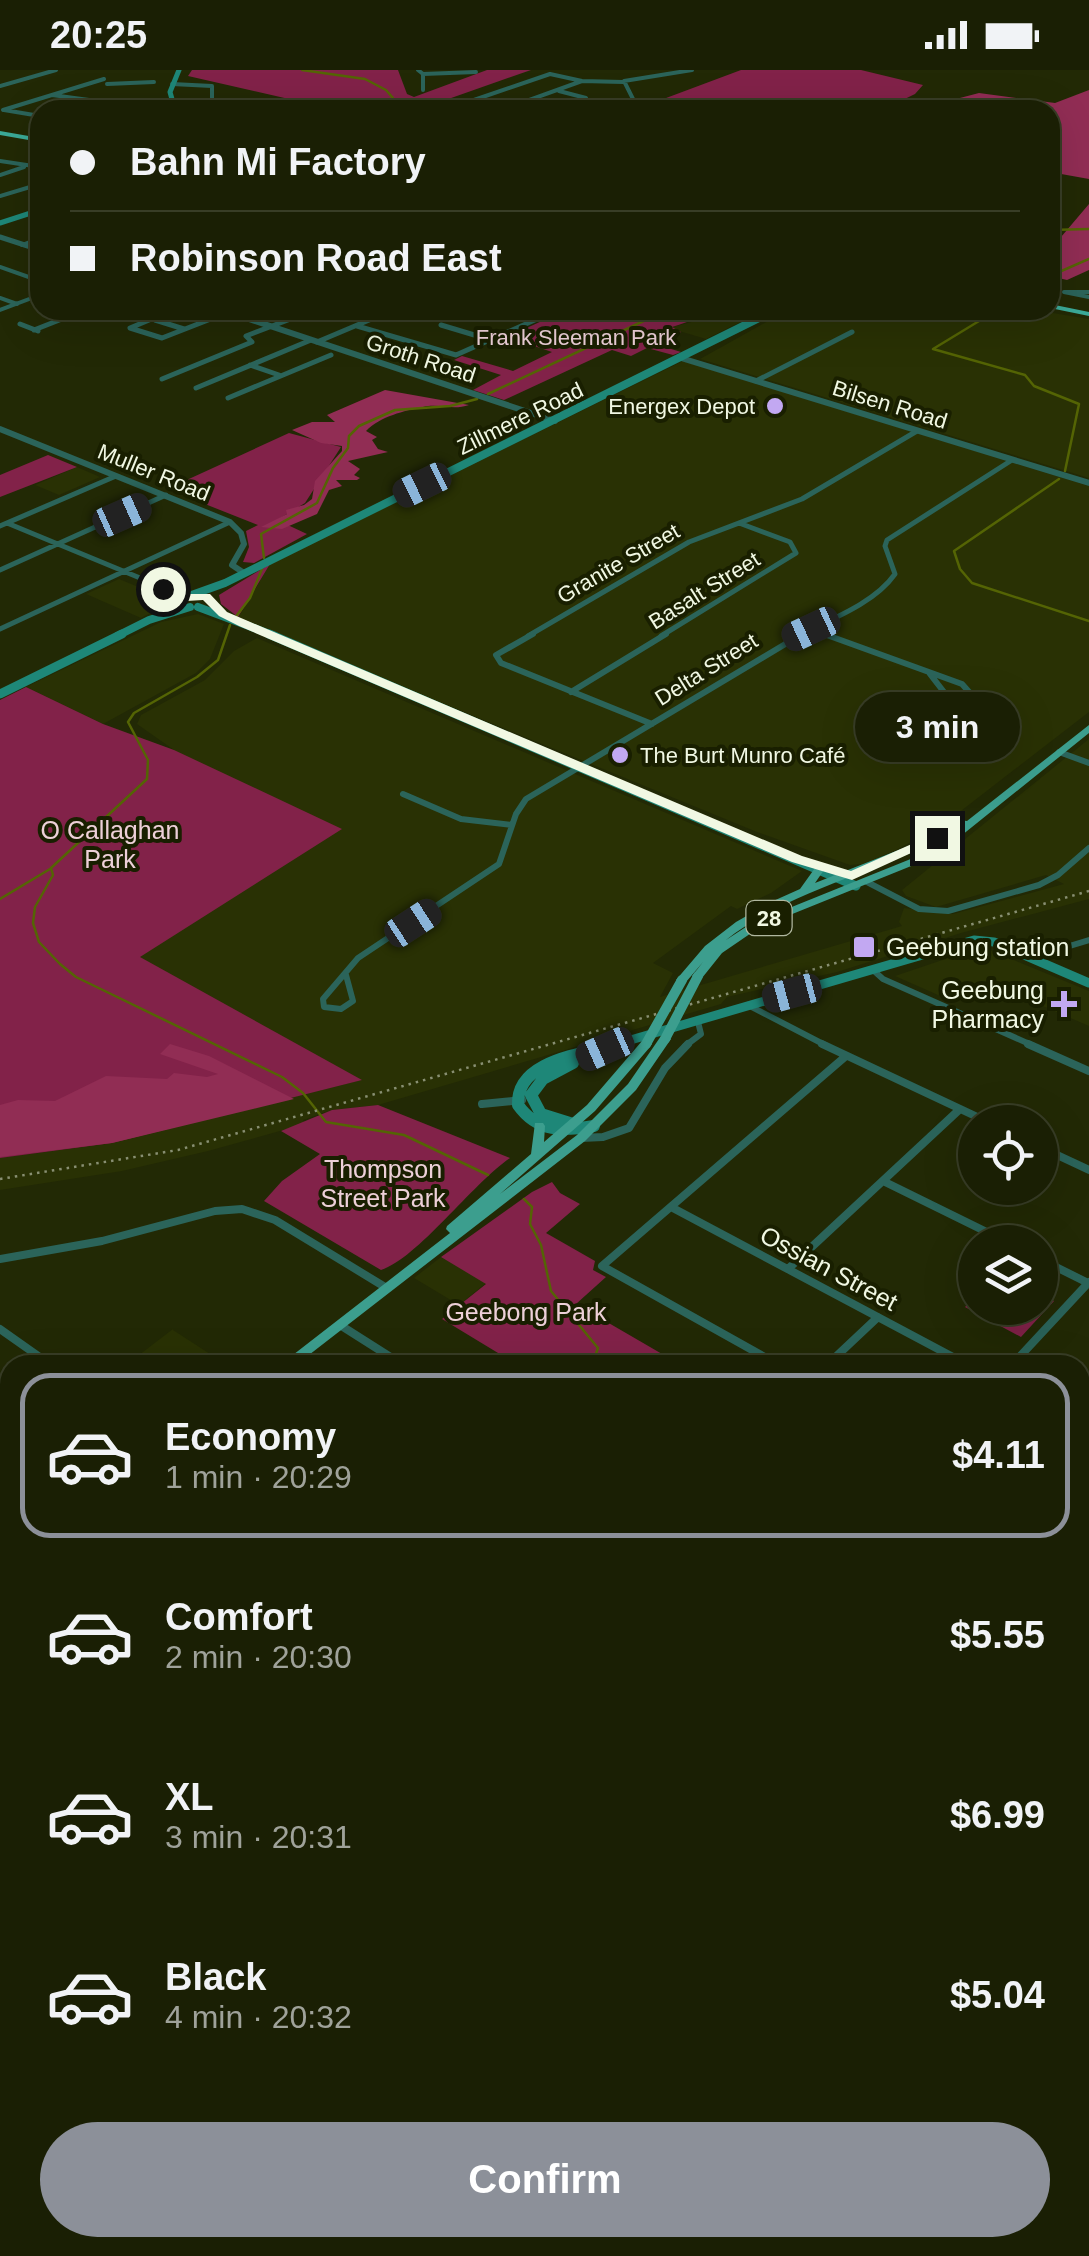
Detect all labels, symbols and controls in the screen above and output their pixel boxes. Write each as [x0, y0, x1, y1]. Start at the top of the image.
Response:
text: 20:25 [50, 14, 147, 56]
text: Bahn Mi Factory [130, 141, 426, 183]
text: Robinson Road East [130, 237, 502, 279]
park label: Frank Sleeman Park [476, 325, 677, 350]
street label: Groth Road [363, 329, 479, 388]
street label: Bilsen Road [829, 375, 950, 434]
street label: Zillmere Road [453, 377, 587, 460]
place label: Energex Depot [608, 394, 755, 419]
marker: Energex Depot [764, 395, 786, 417]
street label: Muller Road [94, 439, 213, 506]
car [388, 458, 456, 512]
car [88, 489, 156, 541]
street label: Granite Street [553, 518, 684, 608]
street label: Basalt Street [644, 546, 764, 634]
route start [141, 567, 186, 612]
car [777, 603, 845, 655]
street label: Delta Street [650, 628, 762, 711]
callout: 3 min [854, 693, 1020, 763]
text: 3 min [896, 709, 979, 745]
place label: The Burt Munro Café [640, 743, 845, 768]
marker: The Burt Munro Café [609, 744, 631, 766]
park label: O Callaghan Park [41, 816, 179, 873]
route end [915, 816, 960, 861]
car [380, 894, 446, 952]
road number: 28 [746, 901, 792, 935]
place label: Geebung station [886, 933, 1069, 961]
marker: Geebung station [851, 934, 877, 960]
car [759, 971, 825, 1015]
place label: Geebung Pharmacy [931, 976, 1044, 1033]
marker: Geebung Pharmacy [1053, 993, 1075, 1015]
car [571, 1023, 639, 1075]
map controls [958, 1105, 1058, 1325]
button: locate [958, 1105, 1058, 1205]
park label: Thompson Street Park [320, 1155, 446, 1212]
street label: Ossian Street [756, 1220, 902, 1316]
button: layers [958, 1225, 1058, 1325]
park label: Geebong Park [445, 1298, 607, 1326]
icon: car [45, 1411, 135, 1501]
text: Economy [165, 1416, 336, 1458]
text: $4.11 [952, 1434, 1045, 1476]
text: 1 min · 20:29 [165, 1459, 352, 1495]
icon: car [45, 1591, 135, 1681]
text: Comfort [165, 1596, 313, 1638]
text: $5.55 [950, 1614, 1045, 1656]
text: 2 min · 20:30 [165, 1639, 352, 1675]
icon: car [45, 1771, 135, 1861]
text: XL [165, 1776, 214, 1818]
text: $6.99 [950, 1794, 1045, 1836]
text: 3 min · 20:31 [165, 1819, 352, 1855]
icon: car [45, 1951, 135, 2041]
text: Black [165, 1956, 266, 1998]
text: $5.04 [950, 1974, 1045, 2016]
text: 4 min · 20:32 [165, 1999, 352, 2035]
button: Confirm [40, 2122, 1050, 2237]

